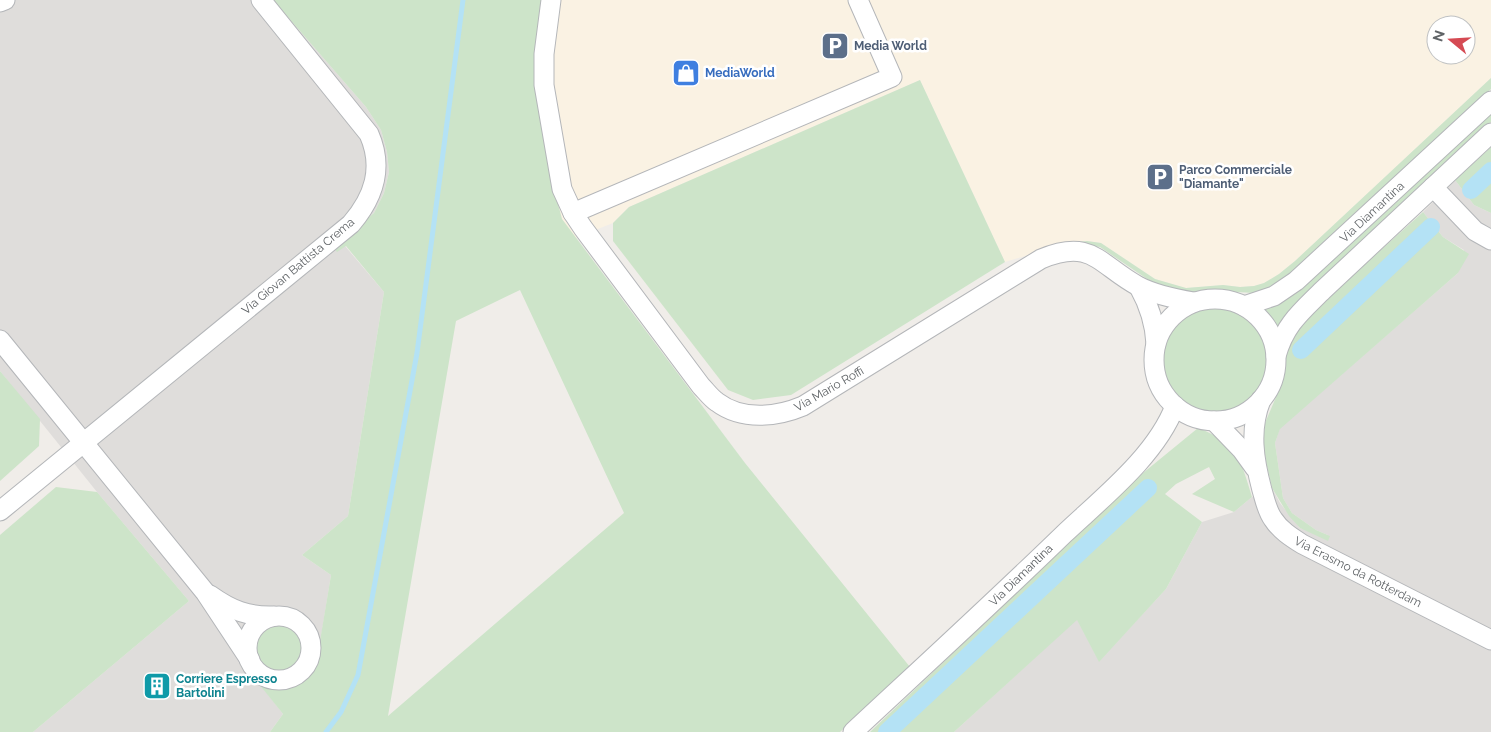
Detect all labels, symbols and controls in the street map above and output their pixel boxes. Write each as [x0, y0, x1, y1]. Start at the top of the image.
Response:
north arrow [1426, 15, 1476, 65]
text: N [1429, 28, 1448, 44]
parking icon: Media World [820, 31, 850, 61]
place label: Media World [854, 39, 927, 53]
shop icon: MediaWorld [671, 58, 701, 88]
place label: MediaWorld [705, 66, 775, 80]
parking icon: Parco Commerciale "Diamante" [1145, 162, 1175, 192]
place label: Parco Commerciale "Diamante" [1179, 163, 1292, 191]
street label: Via Diamantina [1337, 179, 1407, 245]
street label: Via Giovan Battista Crema [239, 215, 357, 317]
street label: Via Mario Roffi [792, 363, 866, 415]
street label: Via Erasmo da Rotterdam [1292, 534, 1424, 610]
street label: Via Diamantina [986, 541, 1056, 609]
building icon: Corriere Espresso Bartolini [142, 671, 172, 701]
place label: Corriere Espresso Bartolini [176, 672, 277, 700]

